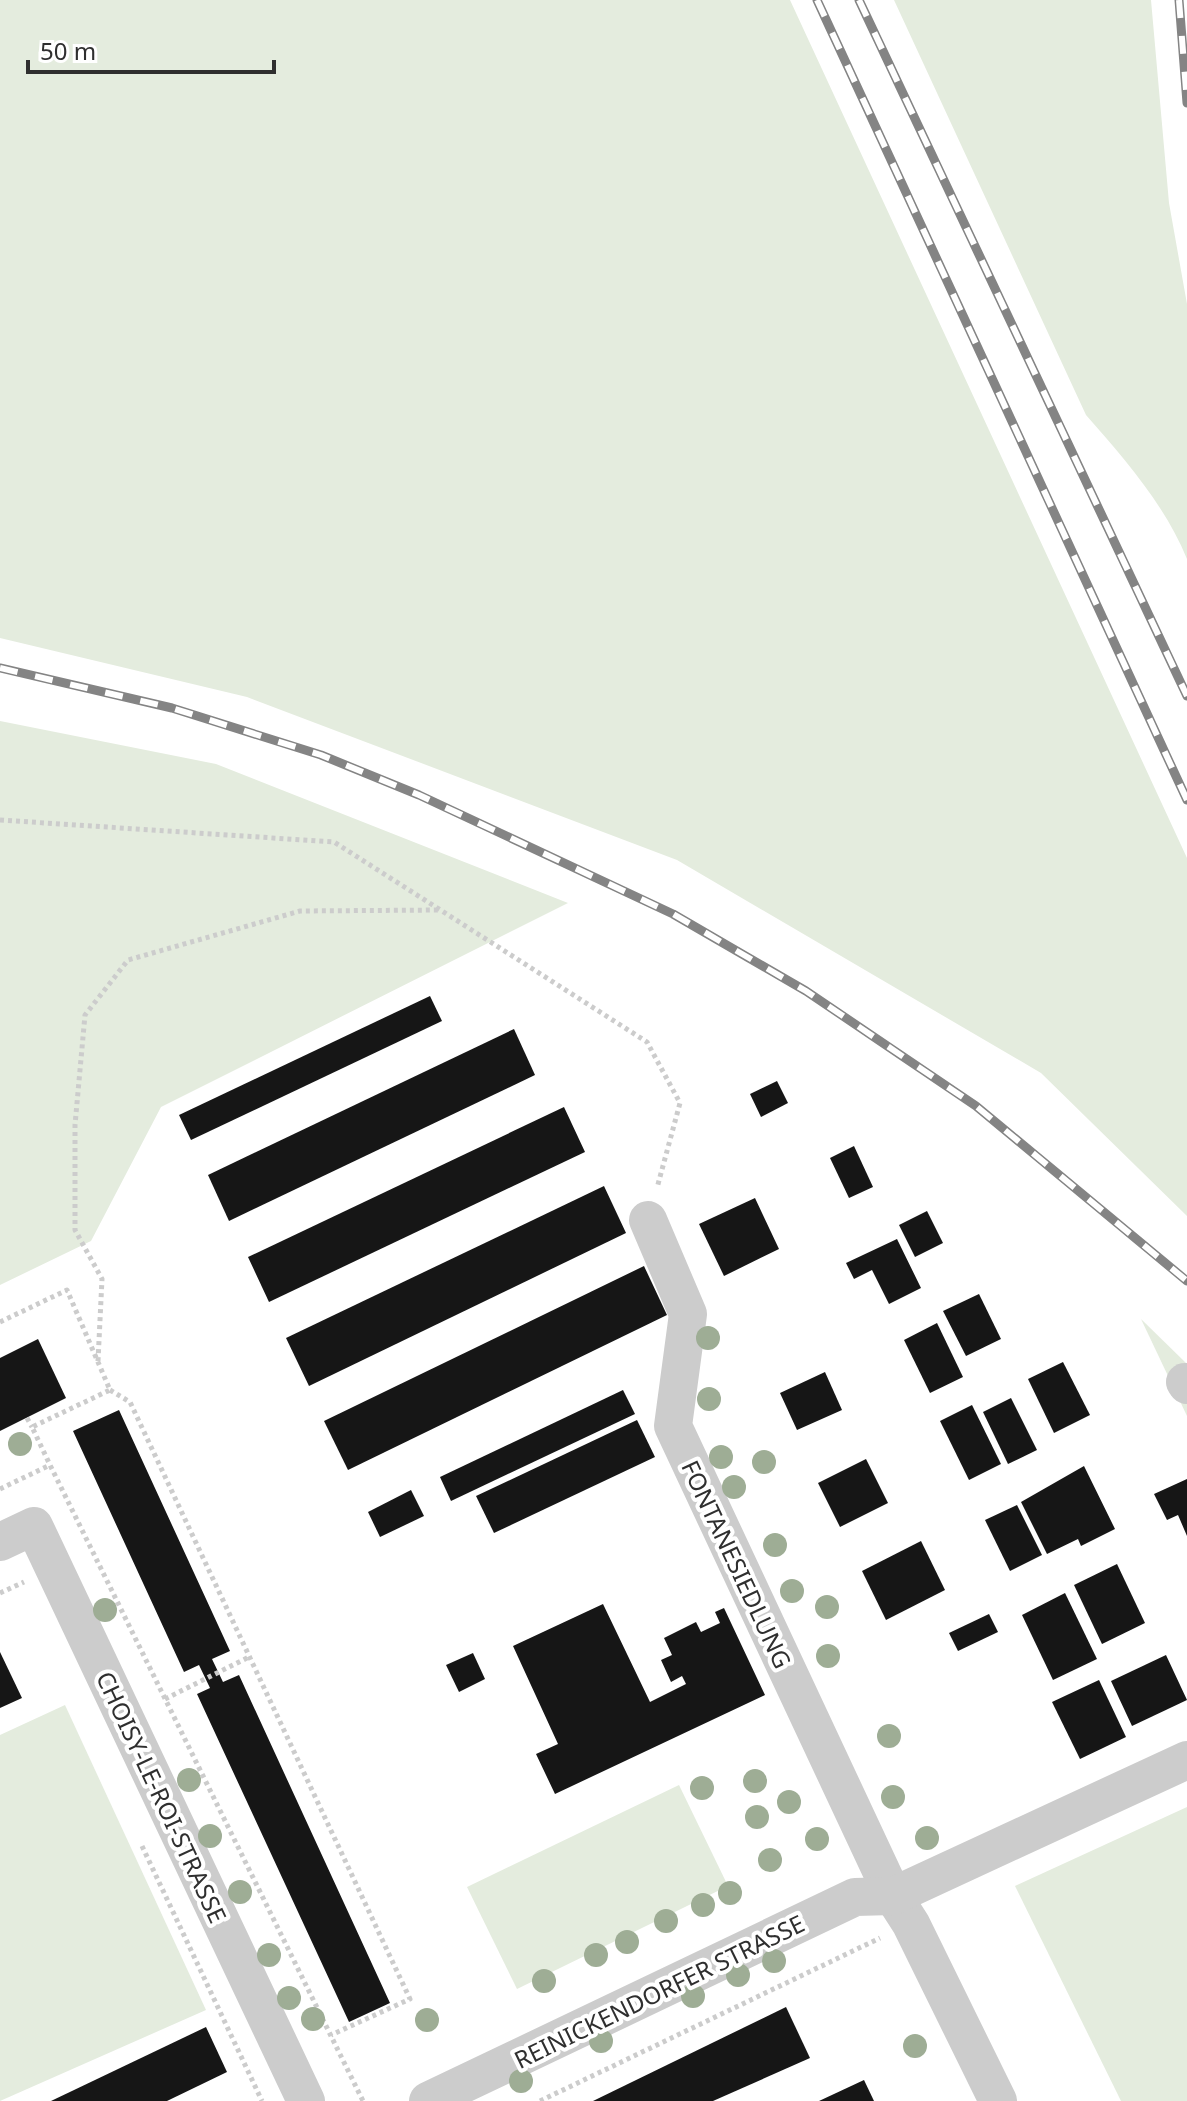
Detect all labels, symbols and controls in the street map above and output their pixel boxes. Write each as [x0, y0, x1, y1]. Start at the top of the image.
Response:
scale bar [28, 24, 274, 74]
text: 50 m [40, 34, 96, 67]
street label: FONTANESIEDLUNG [674, 1455, 800, 1673]
street label: CHOISY-LE-ROI-STRASSE [89, 1666, 235, 1928]
street label: REINICKENDORFER STRASSE [508, 1906, 810, 2076]

